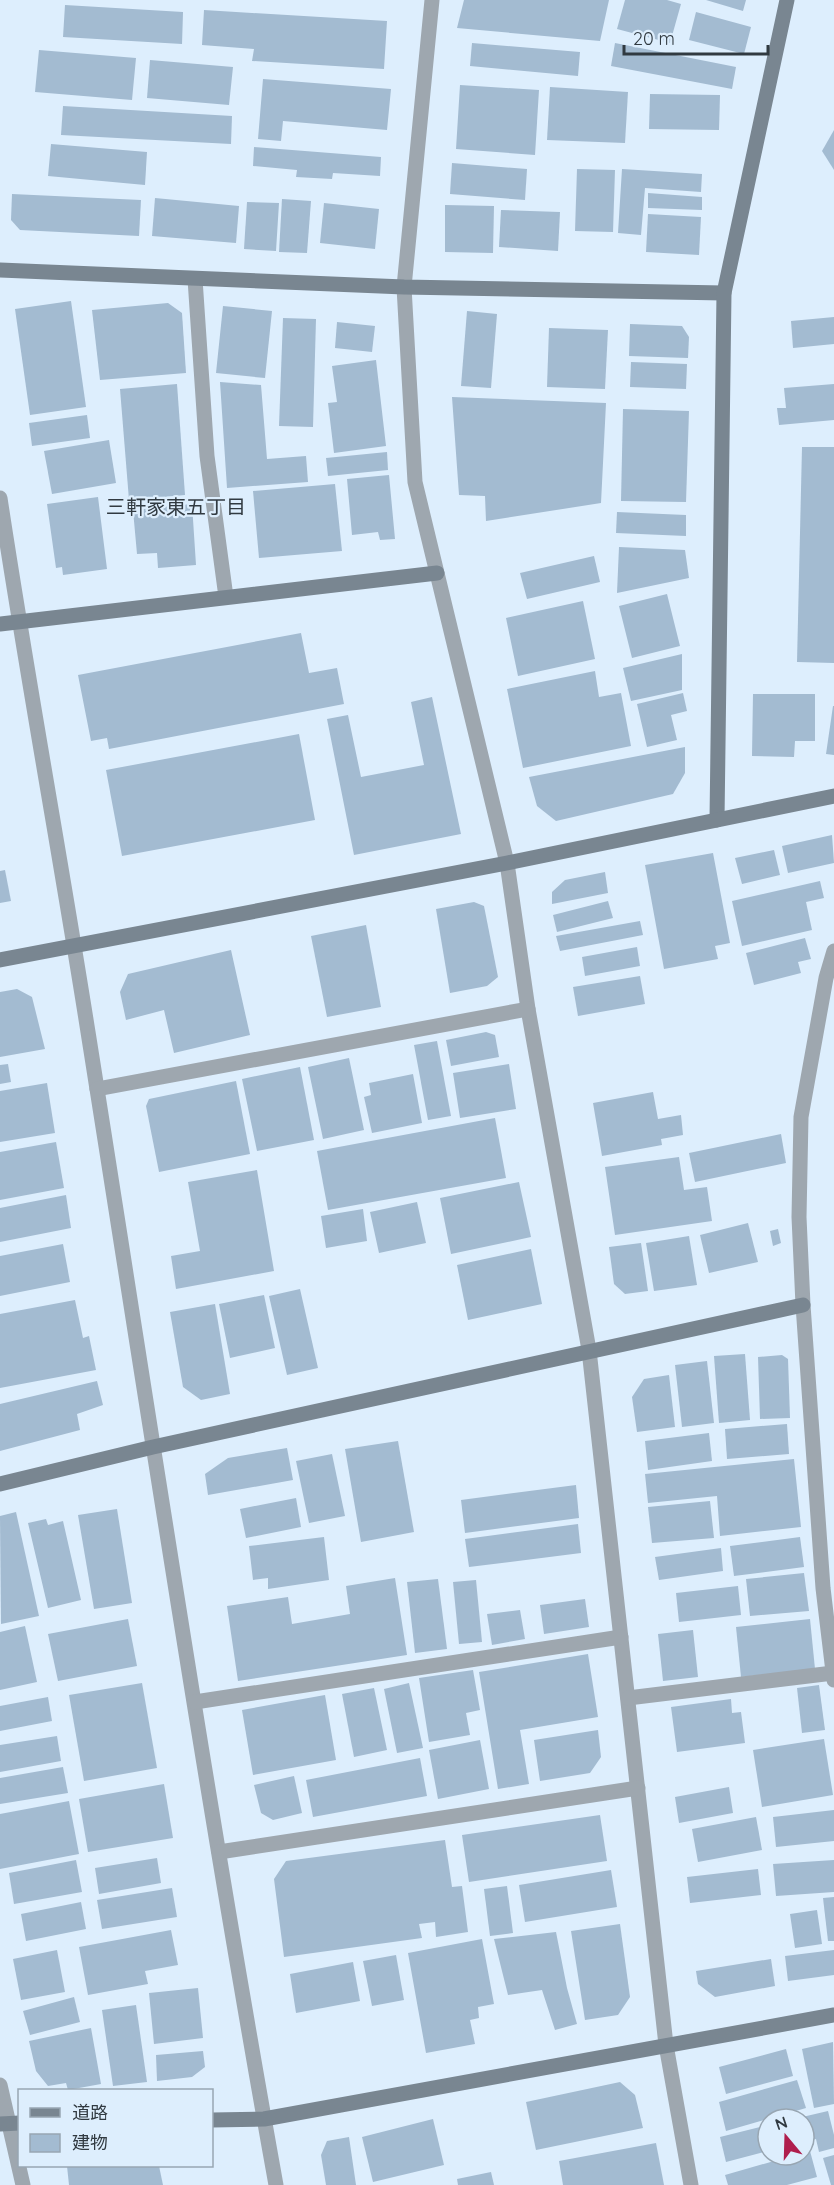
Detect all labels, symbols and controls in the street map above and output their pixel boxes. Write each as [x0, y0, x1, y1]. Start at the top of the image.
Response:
scale bar [624, 18, 768, 56]
text: 20 m [633, 27, 675, 50]
district label: 三軒家東五丁目 [106, 494, 246, 519]
legend [18, 2089, 213, 2167]
text: 道路 [72, 2101, 108, 2124]
north arrow [756, 2107, 816, 2167]
text: N [772, 2111, 790, 2134]
text: 建物 [72, 2131, 108, 2154]

